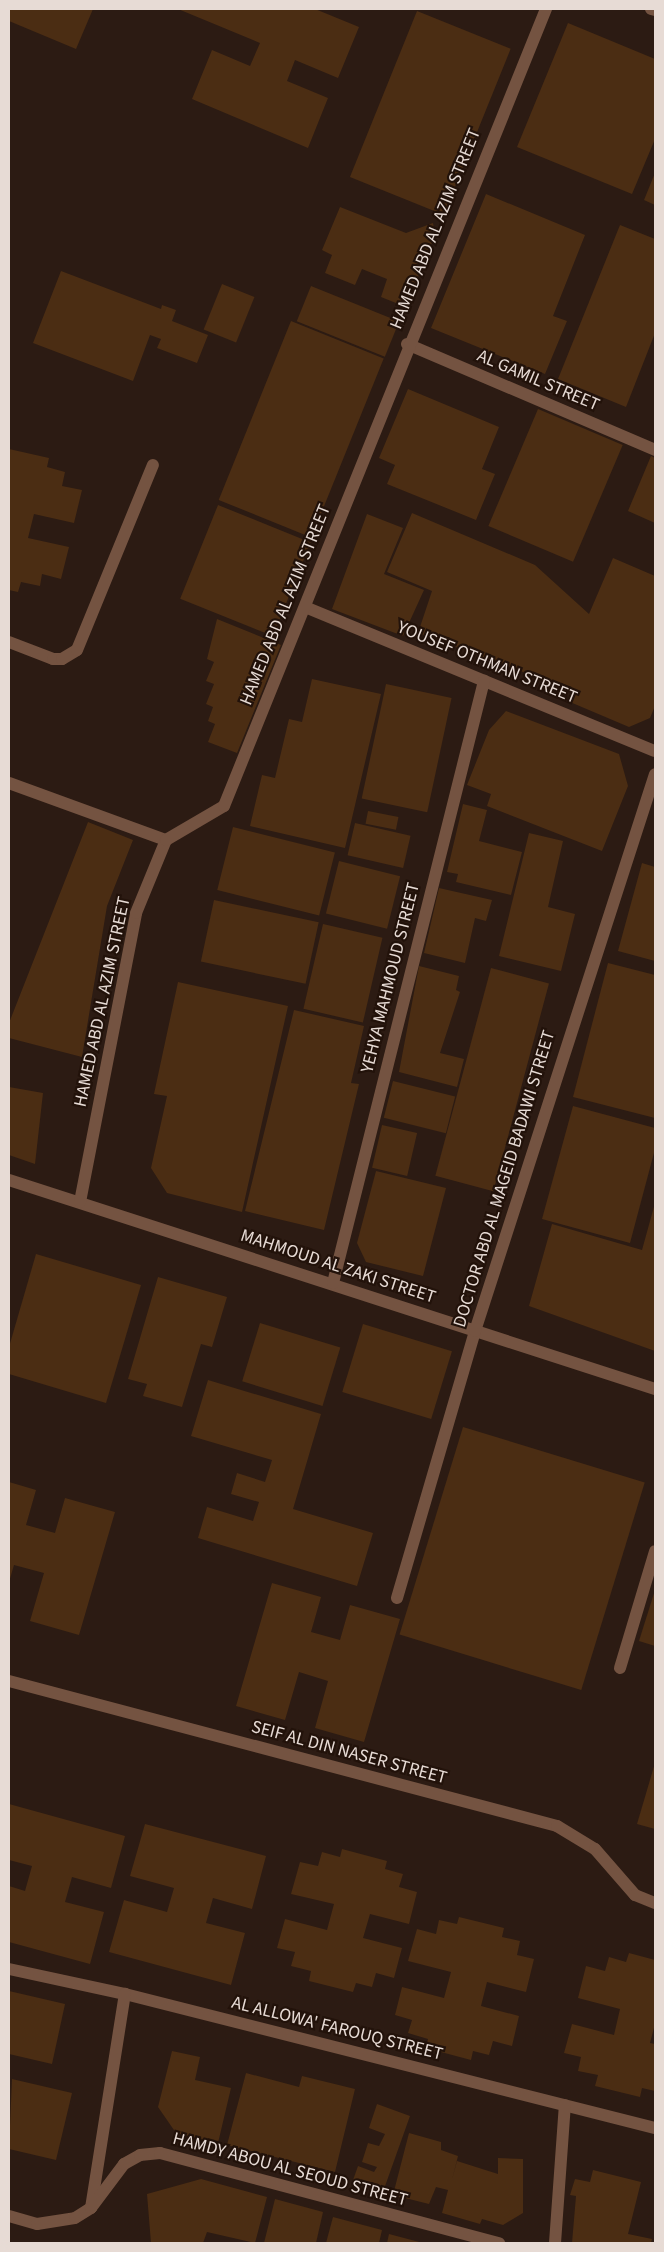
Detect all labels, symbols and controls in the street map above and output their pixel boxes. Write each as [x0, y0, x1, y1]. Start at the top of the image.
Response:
street label: HAMED ABD AL AZIM STREET [386, 126, 486, 332]
street label: AL GAMIL STREET [474, 345, 602, 417]
street label: HAMED ABD AL AZIM STREET [236, 502, 336, 708]
street label: YOUSEF OTHMAN STREET [394, 617, 580, 709]
street label: YEHYA MAHMOUD STREET [357, 881, 425, 1075]
street label: HAMED ABD AL AZIM STREET [70, 895, 136, 1109]
street label: DOCTOR ABD AL MAGEID BADAWI STREET [449, 1028, 561, 1330]
street label: MAHMOUD AL ZAKI STREET [238, 1225, 438, 1309]
street label: SEIF AL DIN NASER STREET [249, 1716, 449, 1790]
street label: AL ALLOWA' FAROUQ STREET [229, 1992, 445, 2066]
street label: HAMDY ABOU AL SEOUD STREET [170, 2128, 410, 2212]

